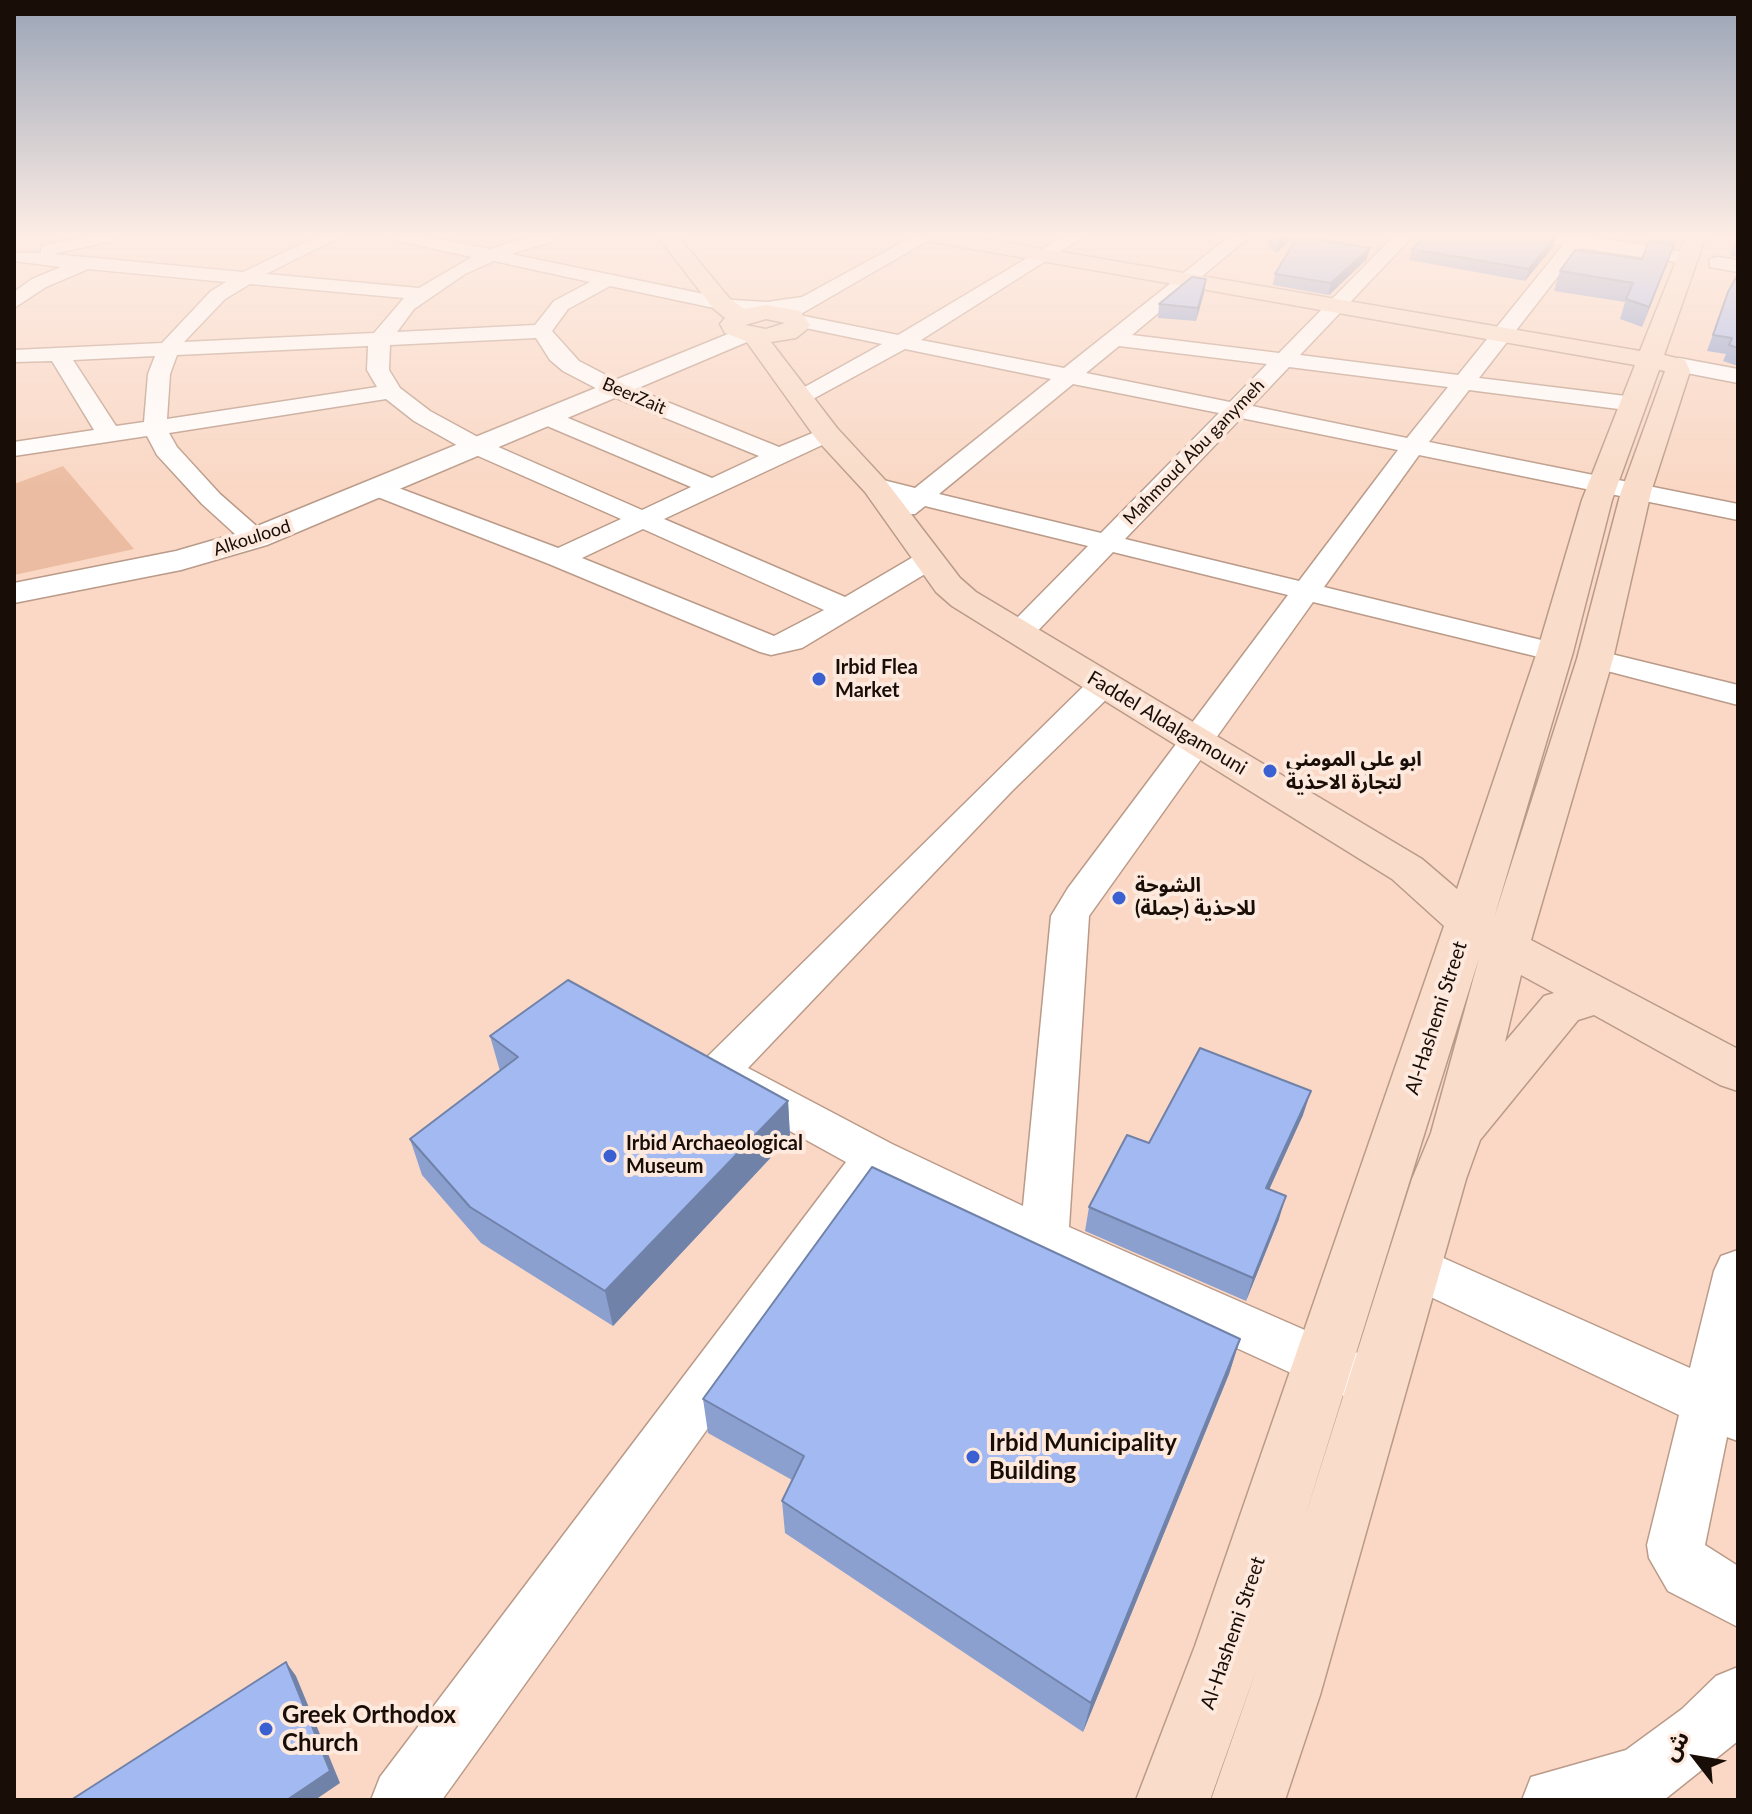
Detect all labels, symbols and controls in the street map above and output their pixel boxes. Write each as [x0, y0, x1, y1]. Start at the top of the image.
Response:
street label: BeerZait [599, 373, 669, 419]
street label: Mahmoud Abu ganymeh [1119, 375, 1269, 529]
street label: Alkoulood [211, 515, 293, 561]
place label: Irbid Flea Market [835, 656, 918, 703]
street label: Faddel Aldalgamouni [1083, 666, 1251, 780]
marker: Irbid Flea Market [810, 670, 828, 688]
place label: ابو علي المومني لتجارة الاحذية [1286, 748, 1422, 795]
marker: ابو علي المومني لتجارة الاحذية [1261, 762, 1279, 780]
place label: الشوحة للاحذية (جملة) [1135, 874, 1256, 921]
marker: الشوحة للاحذية (جملة) [1110, 889, 1128, 907]
street label: Al-Hashemi Street [1400, 938, 1472, 1098]
place label: Irbid Archaeological Museum [626, 1132, 803, 1179]
marker: Irbid Archaeological Museum [601, 1147, 619, 1165]
place label: Irbid Municipality Building [989, 1429, 1177, 1485]
marker: Irbid Municipality Building [964, 1448, 982, 1466]
street label: Al-Hashemi Street [1196, 1553, 1270, 1713]
place label: Greek Orthodox Church [282, 1701, 456, 1757]
north arrow [1656, 1718, 1736, 1798]
marker: Greek Orthodox Church [257, 1720, 275, 1738]
text: ش [1656, 1726, 1694, 1765]

